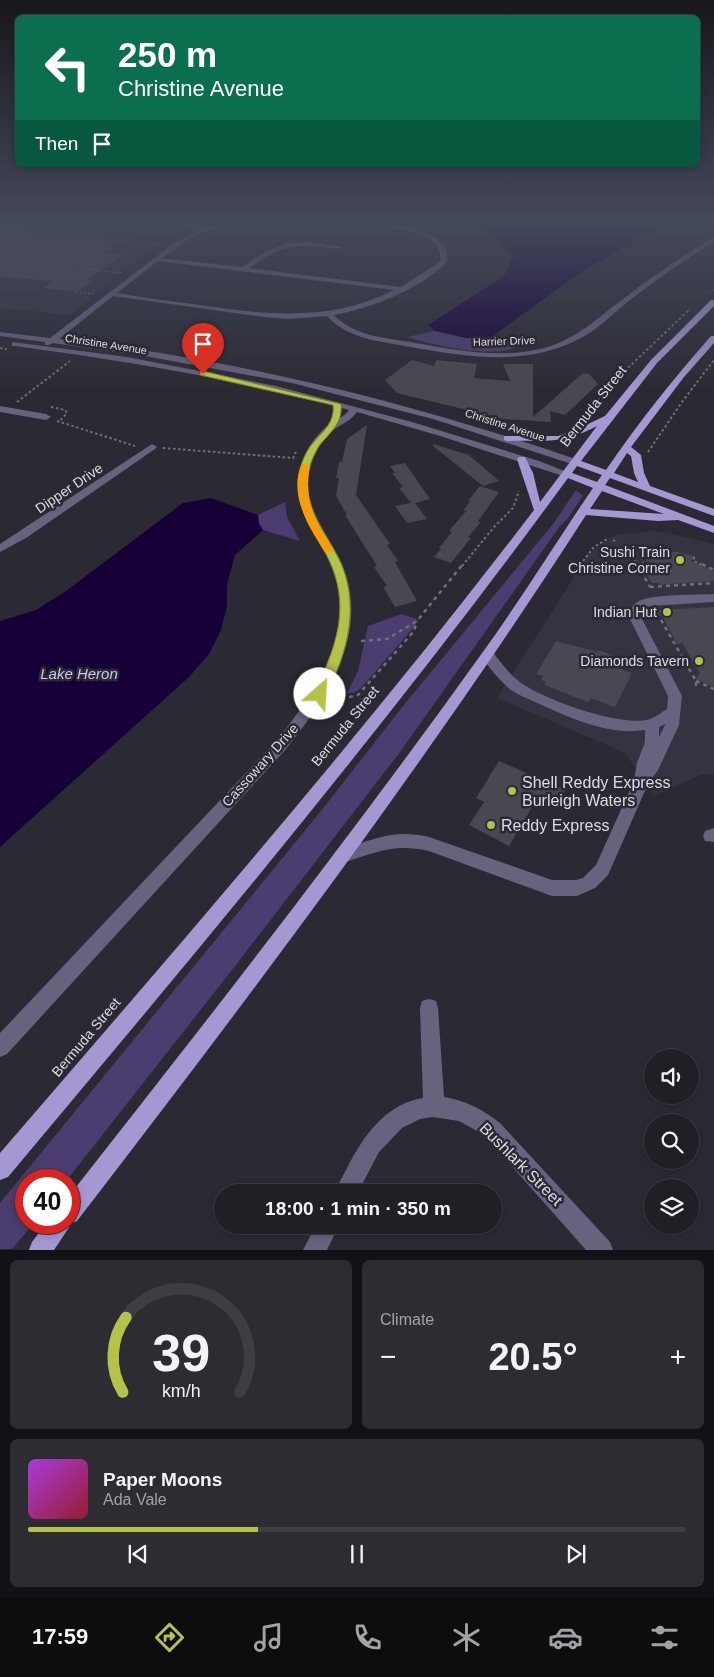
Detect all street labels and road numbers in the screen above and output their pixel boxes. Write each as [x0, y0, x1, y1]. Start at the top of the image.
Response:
street label: Christine Avenue [64, 332, 148, 356]
street label: Harrier Drive [473, 334, 535, 348]
street label: Bermuda Street [557, 362, 630, 450]
street label: Christine Avenue [464, 406, 546, 444]
street label: Dipper Drive [32, 459, 106, 516]
street label: Bermuda Street [308, 683, 382, 769]
street label: Cassowary Drive [219, 720, 301, 810]
street label: Bermuda Street [48, 994, 124, 1080]
street label: Bushlark Street [476, 1119, 566, 1209]

